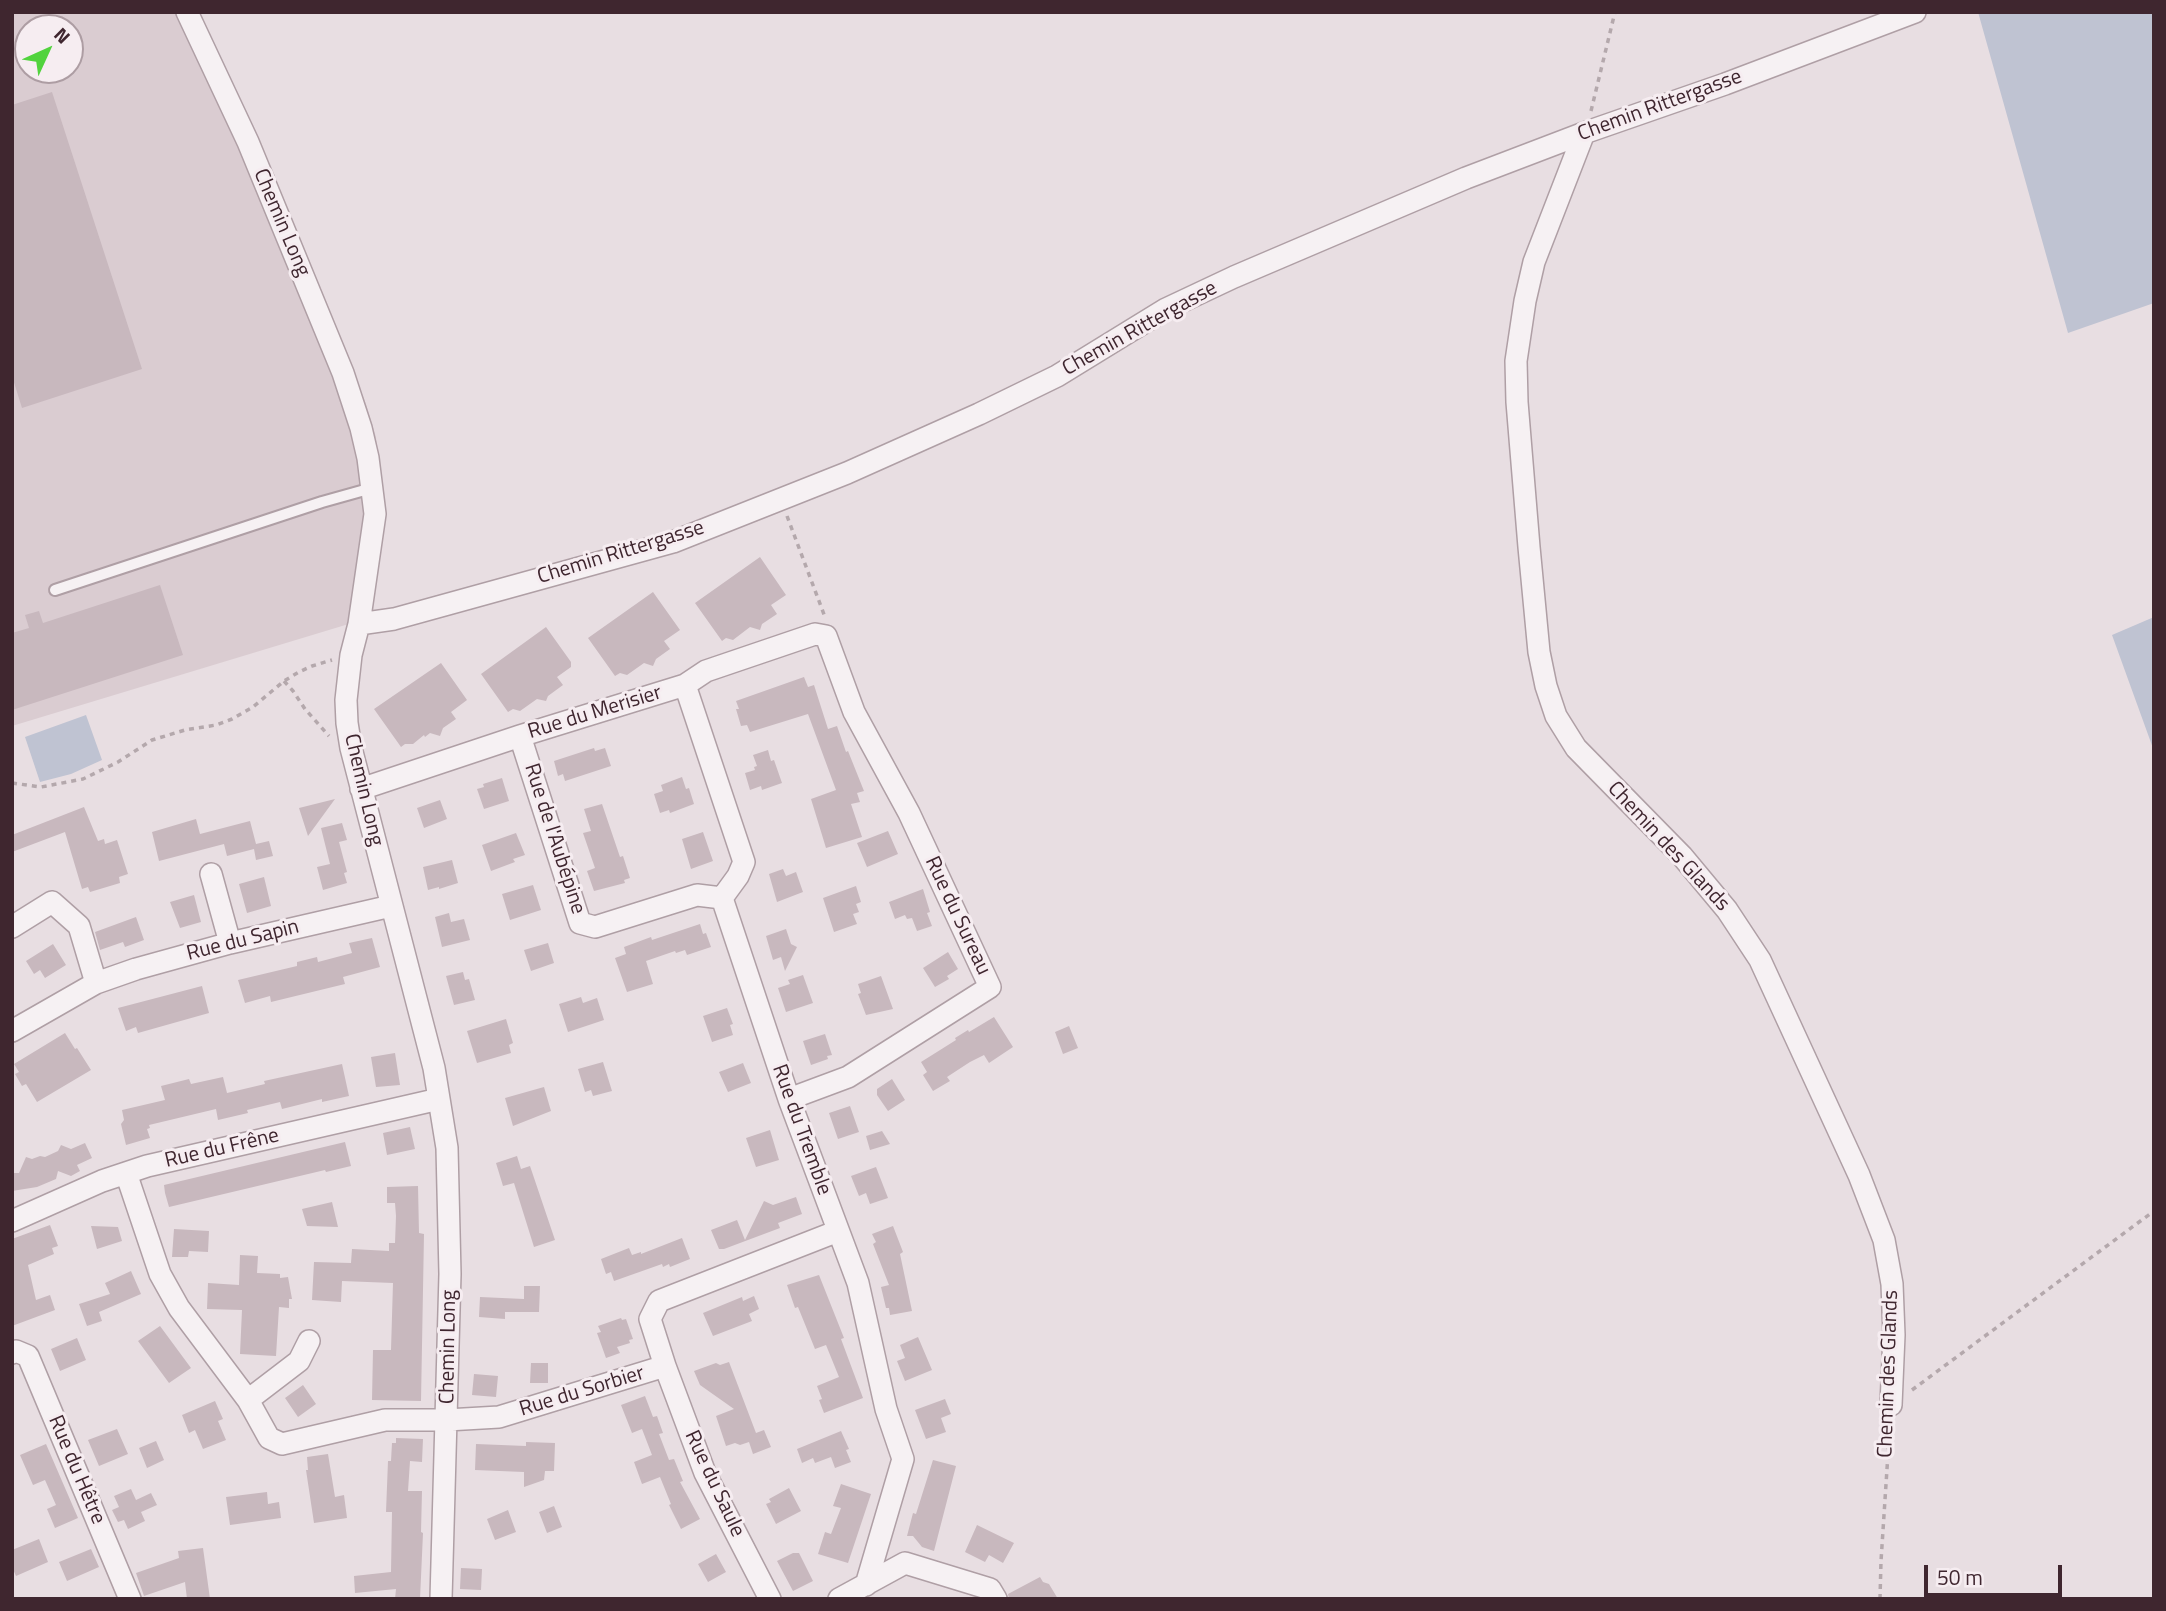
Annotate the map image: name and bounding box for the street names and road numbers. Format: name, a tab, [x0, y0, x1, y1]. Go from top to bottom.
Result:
street label: Chemin Rittergasse	[1574, 65, 1746, 147]
street label: Chemin Long	[247, 165, 315, 281]
street label: Chemin Rittergasse	[1058, 276, 1222, 382]
street label: Chemin Rittergasse	[535, 516, 707, 590]
street label: Rue du Merisier	[525, 681, 665, 745]
street label: Chemin Long	[338, 731, 388, 849]
street label: Rue de l'Aubépine	[518, 761, 590, 917]
street label: Chemin des Glands	[1602, 777, 1734, 917]
street label: Rue du Sureau	[919, 853, 995, 979]
street label: Rue du Sapin	[184, 915, 302, 967]
street label: Rue du Tremble	[766, 1061, 836, 1199]
street label: Rue du Frêne	[163, 1124, 281, 1174]
street label: Chemin Long	[435, 1290, 463, 1404]
street label: Chemin des Glands	[1873, 1290, 1905, 1458]
street label: Rue du Sorbier	[516, 1361, 648, 1423]
street label: Rue du Hêtre	[42, 1412, 110, 1528]
street label: Rue du Saule	[678, 1427, 750, 1541]

